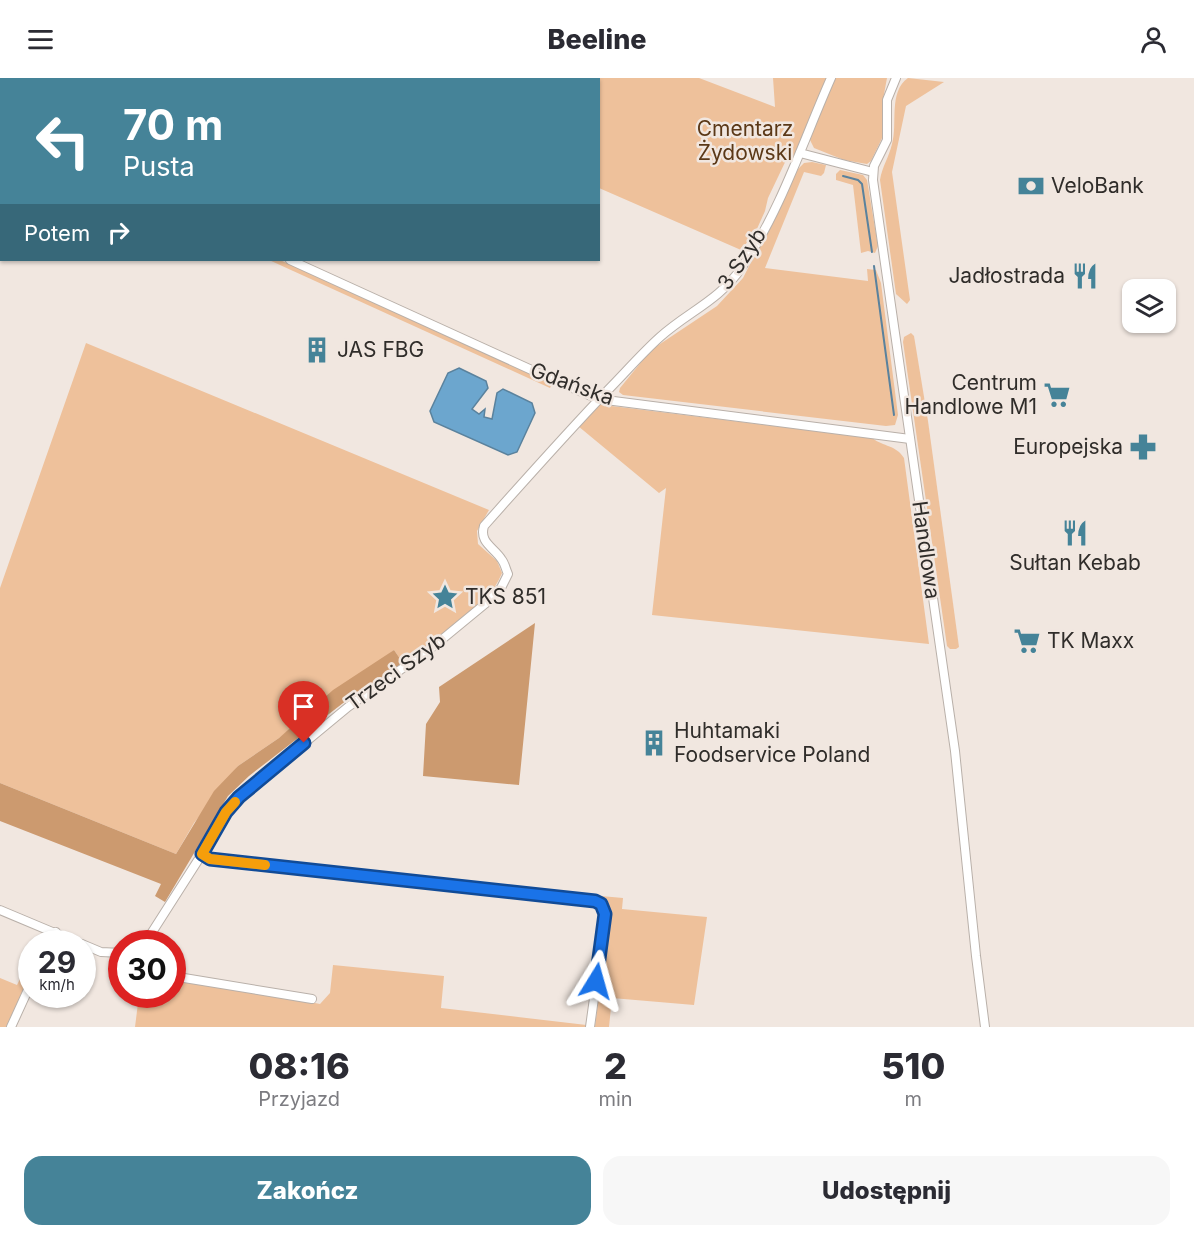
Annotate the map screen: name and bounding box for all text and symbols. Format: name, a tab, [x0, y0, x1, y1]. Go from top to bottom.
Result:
icon: menu	[24, 23, 57, 56]
text: Beeline	[547, 23, 647, 56]
icon: person	[1137, 23, 1170, 56]
text: 70 m	[123, 99, 223, 150]
icon: left	[24, 102, 102, 180]
park label: Cmentarz Żydowski	[697, 116, 793, 165]
text: Pusta	[123, 150, 195, 183]
bank icon: VeloBank	[1016, 171, 1046, 201]
place label: VeloBank	[1051, 173, 1144, 198]
icon: right	[102, 216, 135, 249]
text: Potem	[24, 220, 90, 246]
street label: 3 Szyb	[712, 223, 771, 294]
restaurant icon: Jadłostrada	[1070, 261, 1100, 291]
place label: Jadłostrada	[948, 263, 1065, 288]
map controls	[1122, 279, 1176, 333]
button: layers	[1122, 279, 1176, 333]
building icon: JAS FBG	[302, 335, 332, 365]
place label: JAS FBG	[337, 337, 424, 362]
street label: Gdańska	[527, 357, 617, 410]
place label: Centrum Handlowe M1	[905, 370, 1037, 419]
supermarket icon: Centrum Handlowe M1	[1042, 380, 1072, 410]
pharmacy icon: Europejska	[1128, 432, 1158, 462]
place label: Europejska	[1013, 434, 1123, 459]
street label: Handlowa	[907, 499, 946, 601]
restaurant icon: Sułtan Kebab	[1060, 518, 1090, 548]
place label: Sułtan Kebab	[1009, 550, 1141, 575]
place icon: TKS 851	[430, 582, 460, 612]
place label: TKS 851	[465, 584, 546, 609]
supermarket icon: TK Maxx	[1012, 626, 1042, 656]
street label: Trzeci Szyb	[341, 627, 450, 716]
place label: TK Maxx	[1047, 628, 1134, 653]
pin	[278, 681, 329, 743]
icon: arrive	[287, 690, 320, 723]
place label: Huhtamaki Foodservice Poland	[674, 718, 870, 767]
building icon: Huhtamaki Foodservice Poland	[639, 728, 669, 758]
speed limit sign: 30	[108, 930, 186, 1008]
text: 29	[38, 944, 76, 980]
position arrow	[564, 949, 628, 1013]
text: km/h	[39, 975, 75, 994]
text: 08:16	[249, 1044, 350, 1088]
text: 2	[604, 1044, 627, 1088]
text: 510	[881, 1044, 945, 1088]
text: Przyjazd	[258, 1087, 340, 1111]
text: min	[598, 1087, 633, 1111]
text: m	[905, 1087, 922, 1111]
button: Zakończ	[24, 1156, 591, 1225]
button: Udostępnij	[603, 1156, 1170, 1225]

